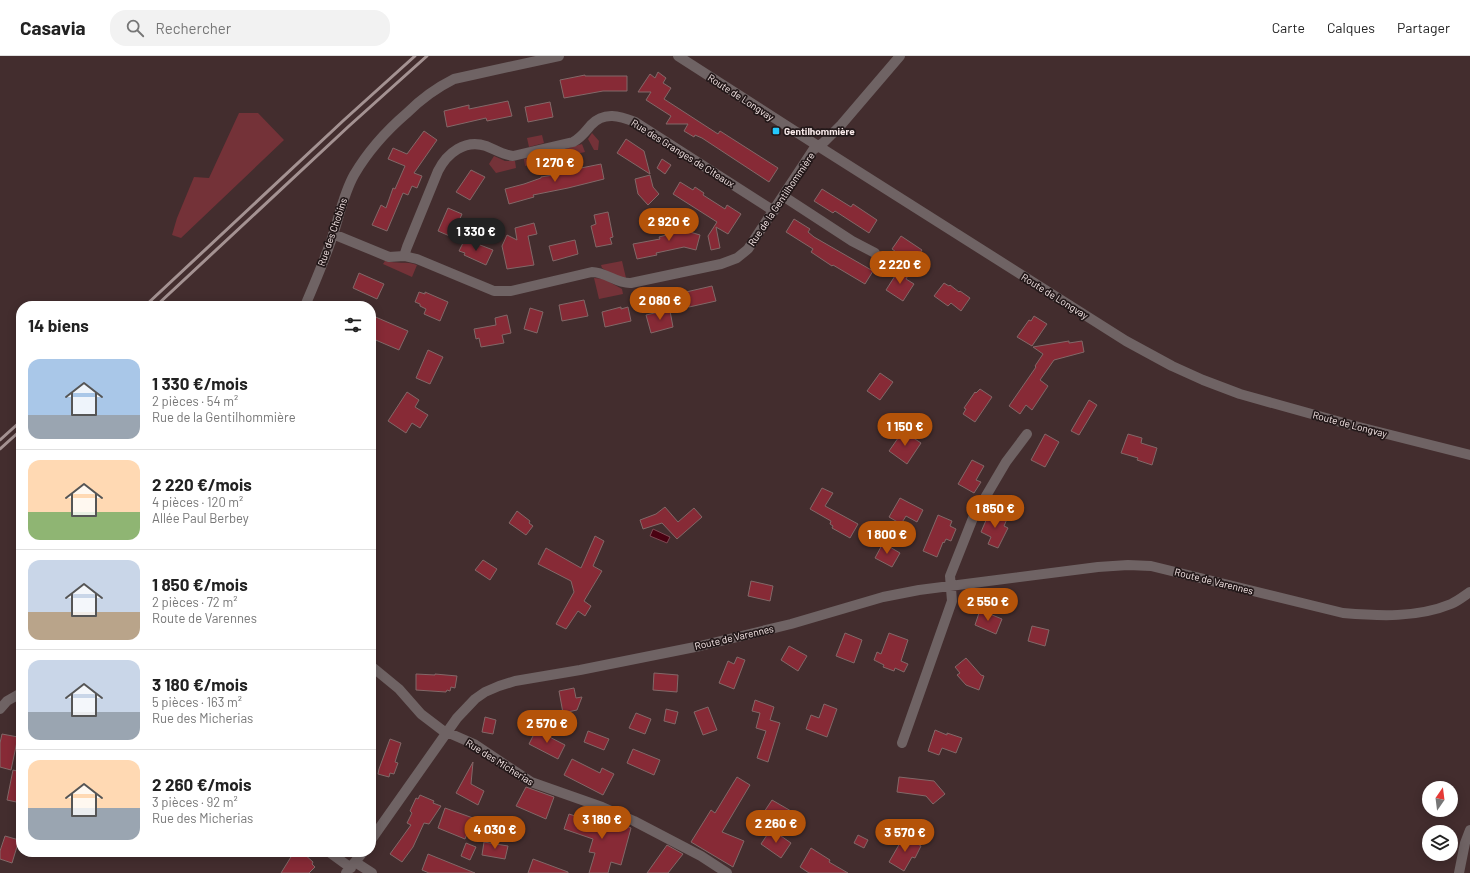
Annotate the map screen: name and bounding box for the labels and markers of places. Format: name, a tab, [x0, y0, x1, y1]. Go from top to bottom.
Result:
place label: Gentilhommière	[784, 125, 855, 137]
marker: Gentilhommière	[771, 126, 781, 136]
pin: 1 270 €	[518, 149, 592, 183]
pin: 2 920 €	[632, 208, 706, 242]
pin: 1 330 €	[439, 218, 513, 252]
pin: 2 220 €	[863, 251, 937, 285]
pin: 2 080 €	[623, 287, 697, 321]
pin: 1 150 €	[868, 413, 942, 447]
pin: 1 850 €	[958, 495, 1032, 529]
pin: 1 800 €	[850, 521, 924, 555]
pin: 2 550 €	[951, 588, 1025, 622]
pin: 2 570 €	[510, 710, 584, 744]
pin: 3 180 €	[565, 806, 639, 840]
pin: 2 260 €	[739, 810, 813, 844]
pin: 4 030 €	[458, 816, 532, 850]
pin: 3 570 €	[868, 819, 942, 853]

